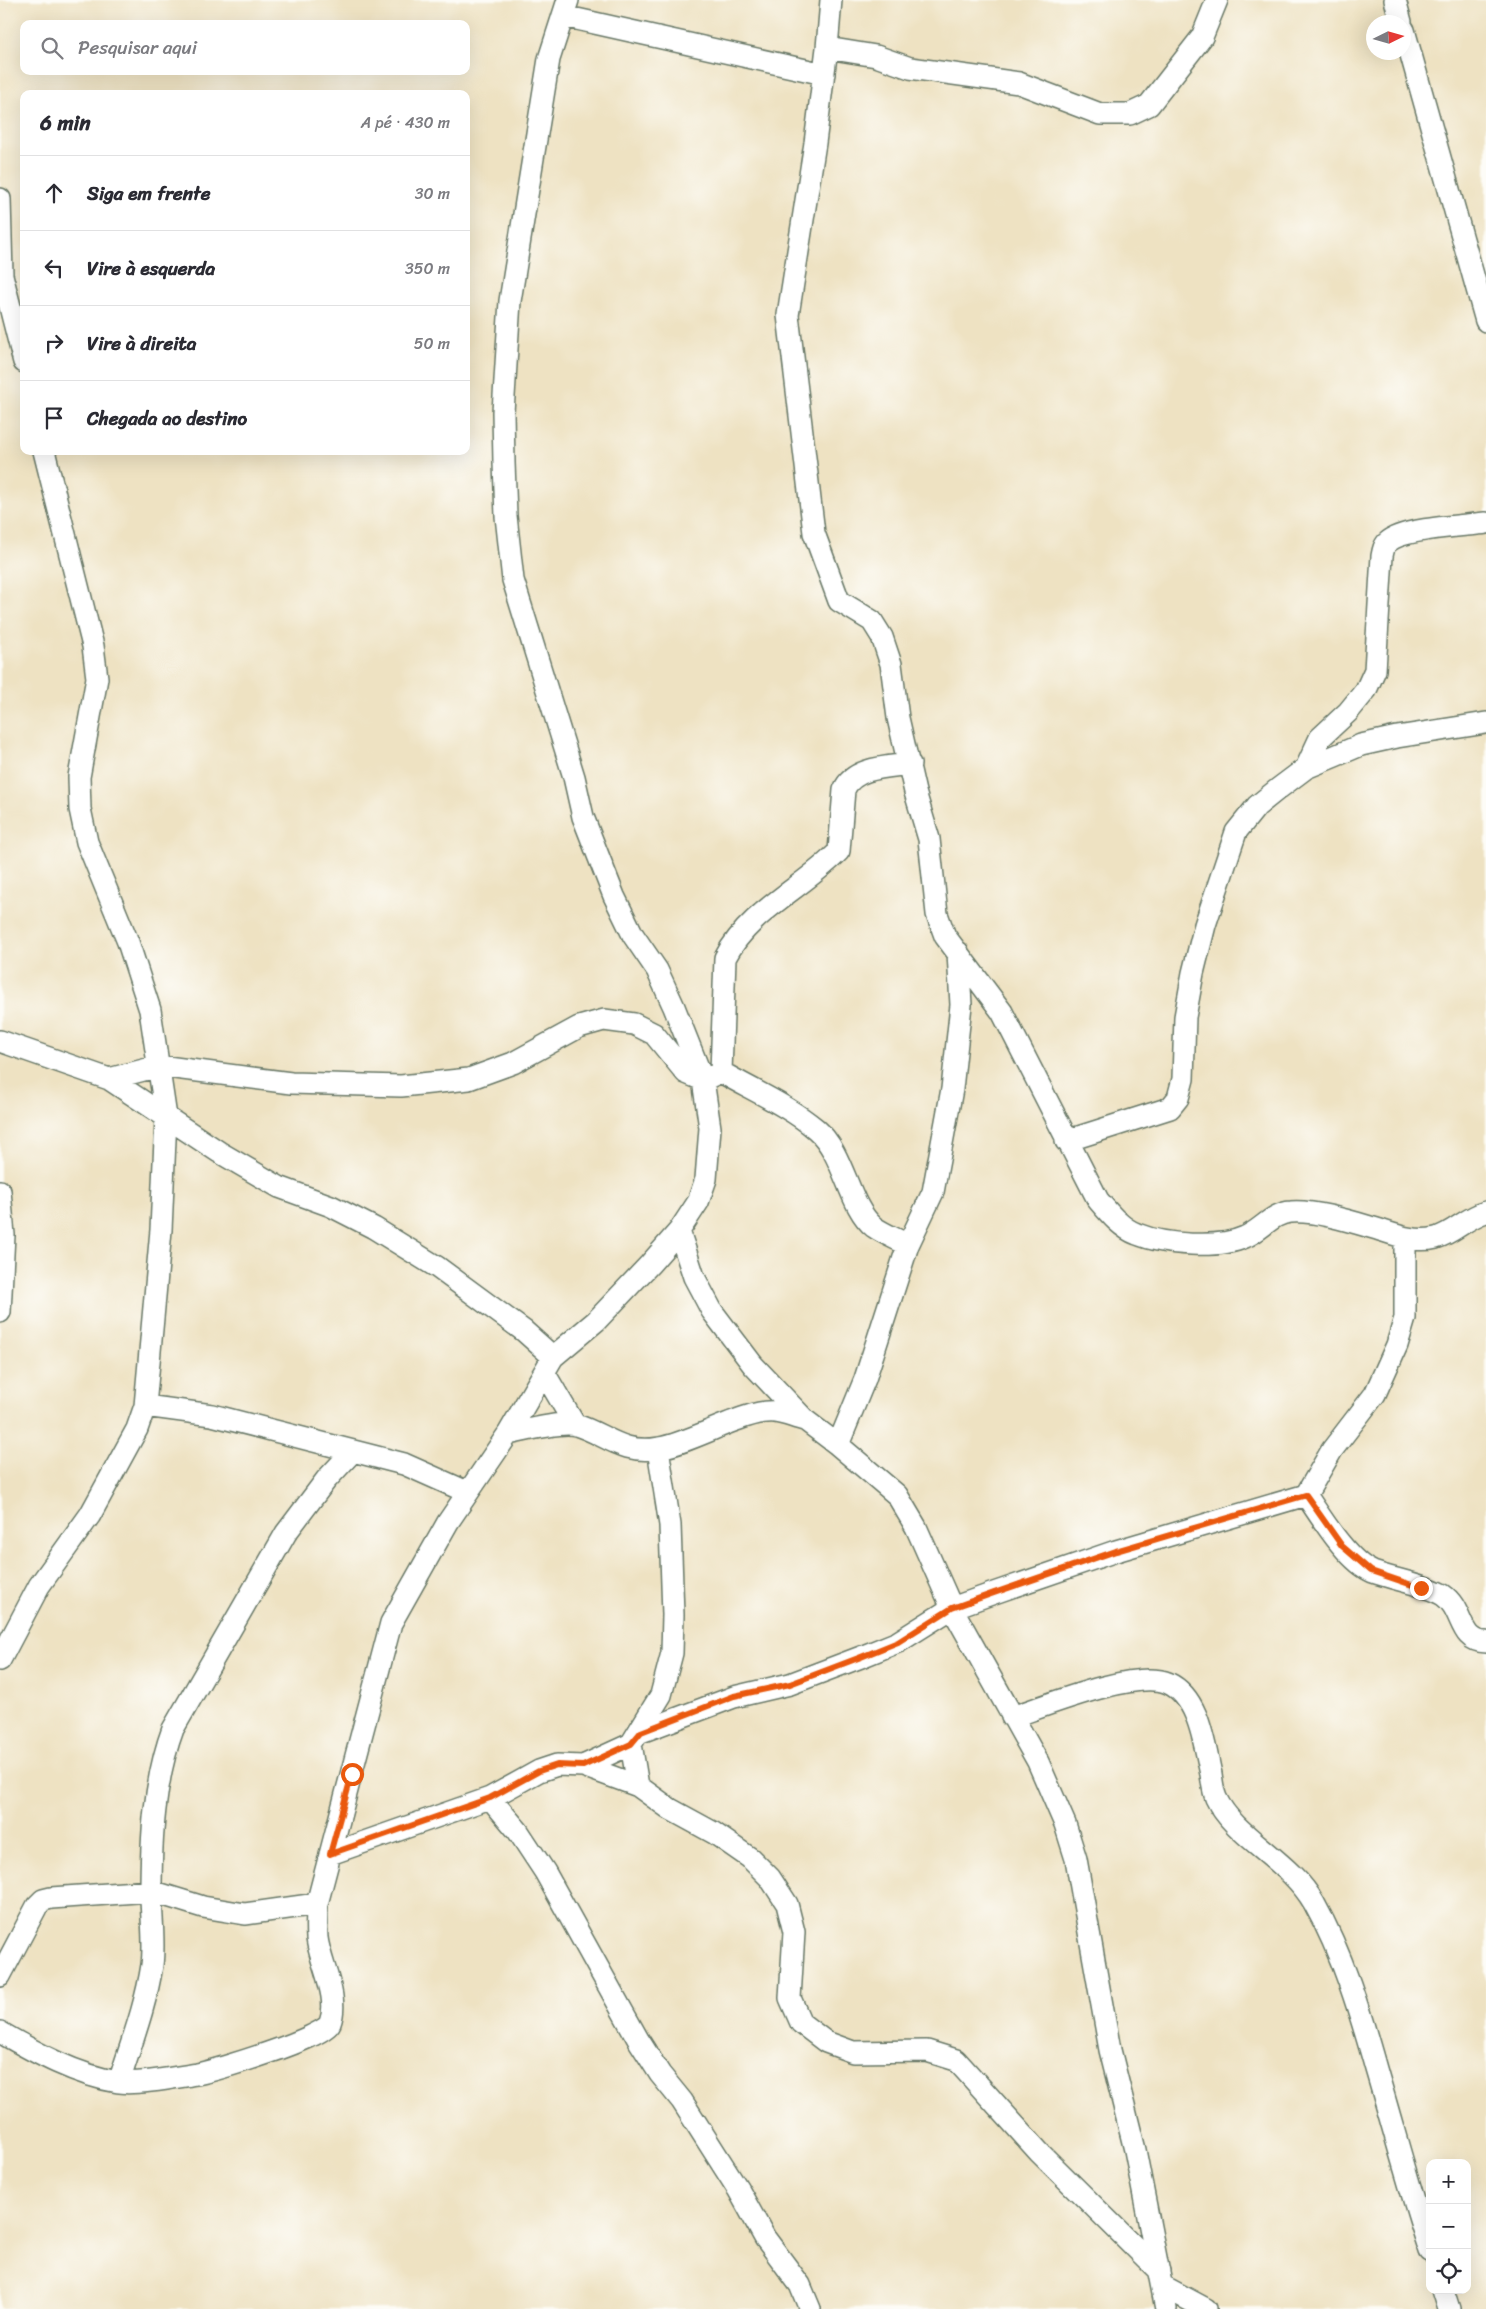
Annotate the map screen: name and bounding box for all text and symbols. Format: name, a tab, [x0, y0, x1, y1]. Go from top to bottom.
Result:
north arrow	[1366, 15, 1411, 60]
search box	[20, 20, 470, 75]
text: Pesquisar aqui	[78, 31, 197, 64]
icon: search	[38, 34, 66, 62]
text: 6 min	[40, 104, 91, 142]
text: A pé · 430 m	[361, 108, 450, 137]
text: Siga em frente	[87, 177, 210, 210]
icon: ahead	[40, 179, 68, 207]
text: 30 m	[415, 179, 450, 208]
text: Vire à esquerda	[87, 252, 215, 285]
icon: left	[40, 254, 68, 282]
text: 350 m	[405, 254, 450, 283]
text: Vire à direita	[87, 327, 196, 360]
icon: right	[40, 329, 68, 357]
text: 50 m	[414, 329, 450, 358]
text: Chegada ao destino	[87, 402, 247, 435]
icon: arrive	[40, 404, 68, 432]
route end	[1410, 1577, 1433, 1600]
route start	[341, 1763, 364, 1786]
map controls	[1426, 2159, 1471, 2294]
button: +	[1426, 2159, 1471, 2204]
button: −	[1426, 2204, 1471, 2249]
button: locate	[1426, 2249, 1471, 2294]

